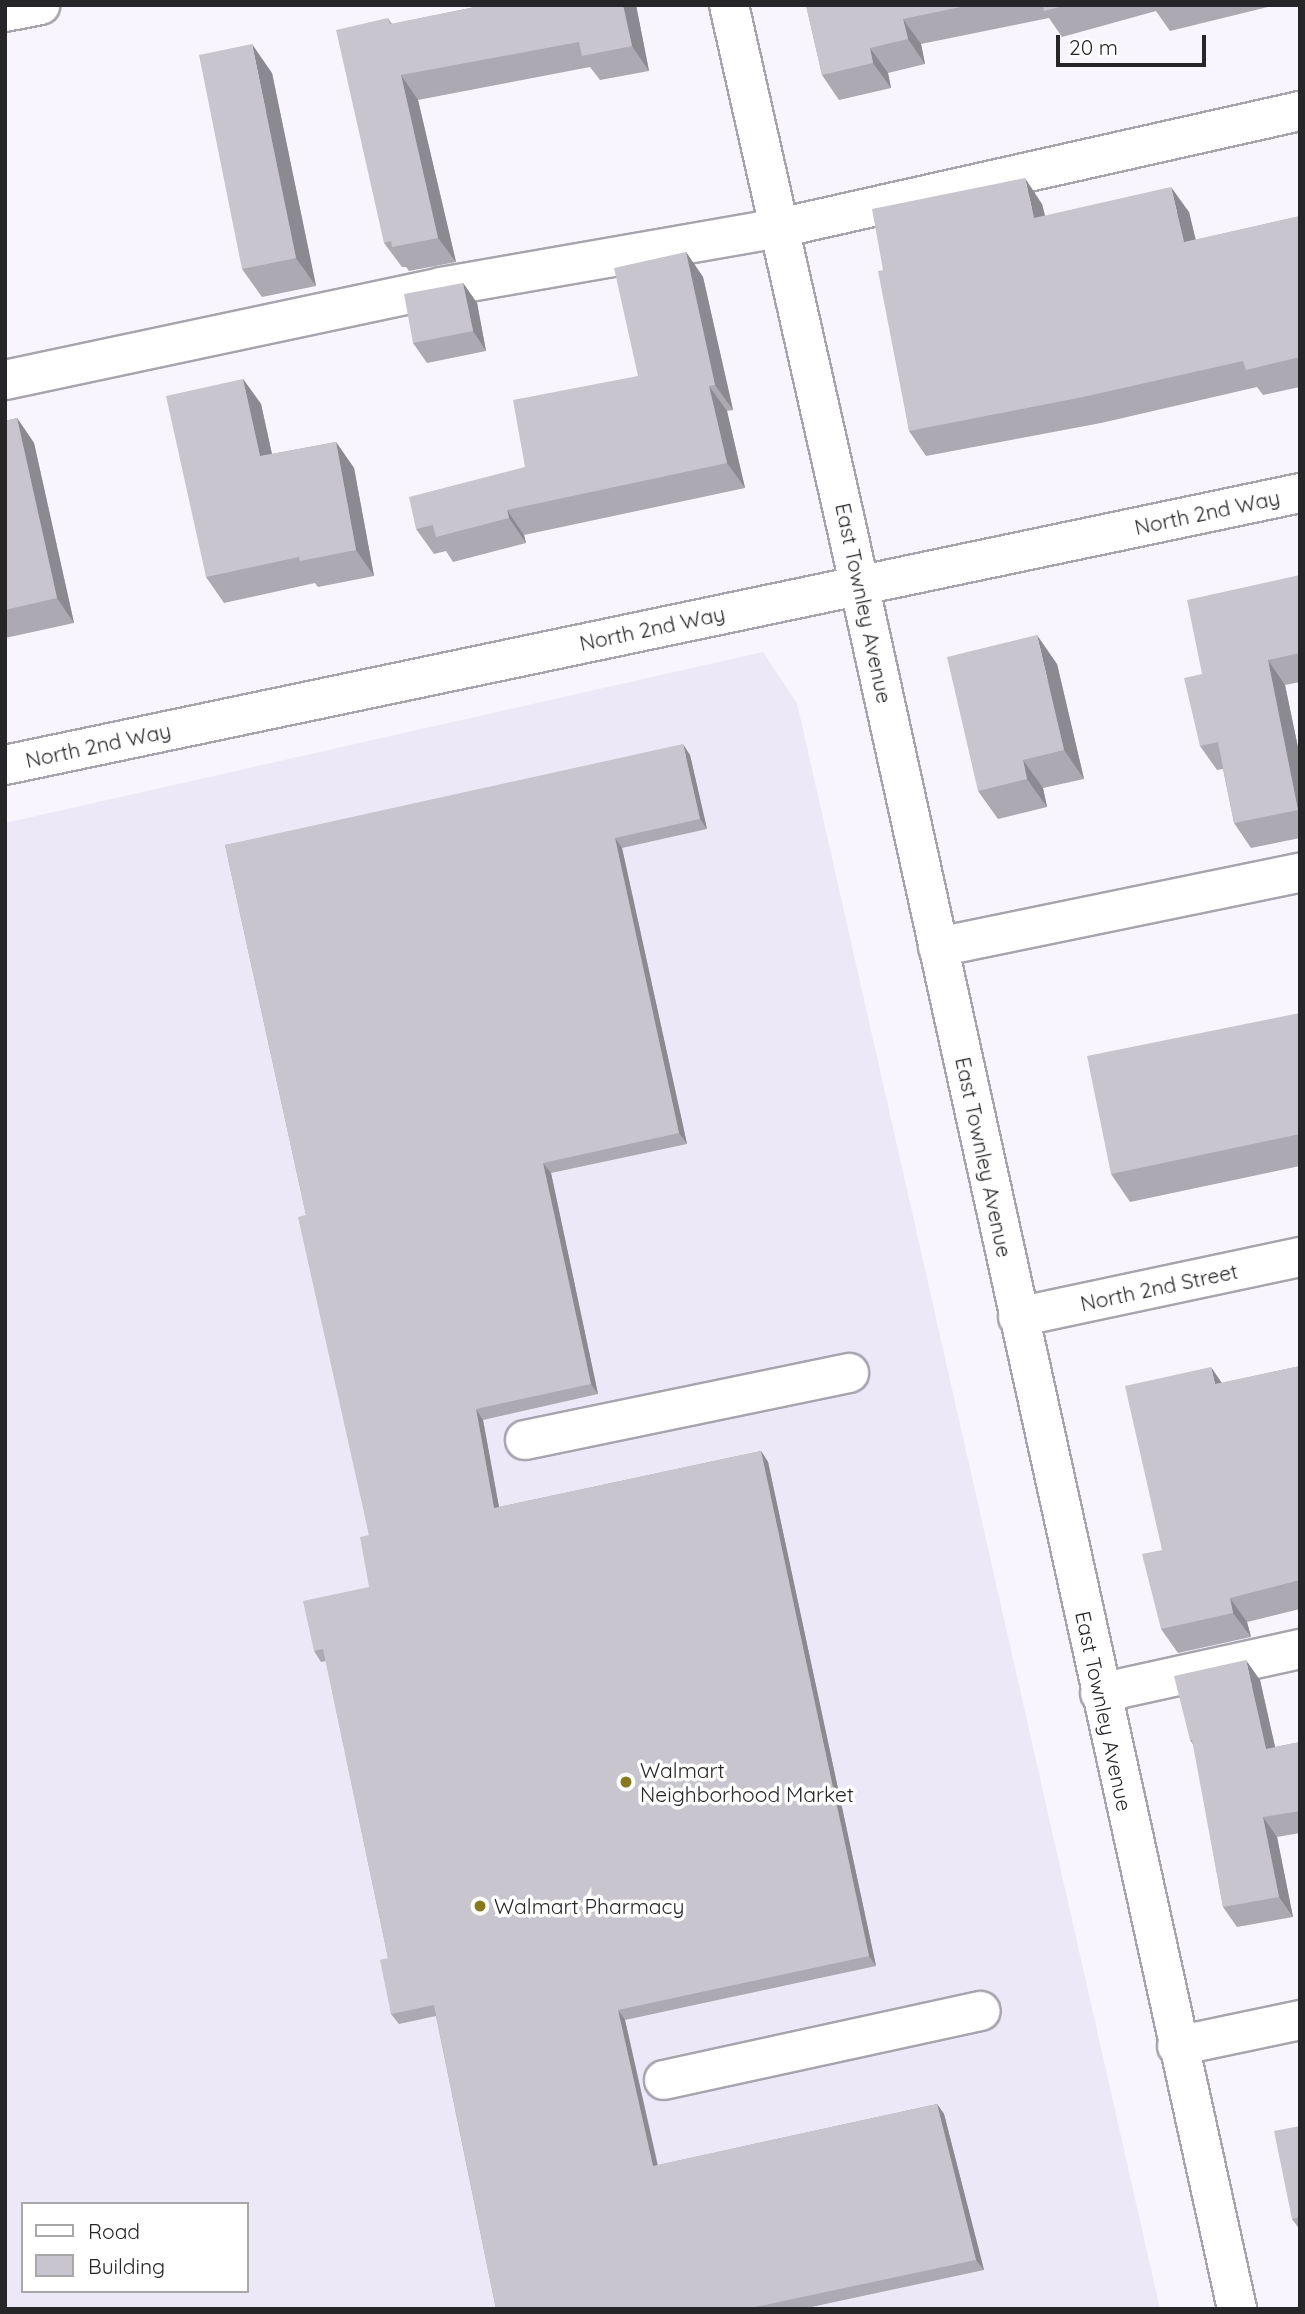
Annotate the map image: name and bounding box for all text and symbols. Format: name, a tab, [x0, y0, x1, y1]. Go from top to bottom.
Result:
scale bar	[1060, 21, 1210, 65]
text: 20 m	[1069, 34, 1118, 60]
street label: North 2nd Way	[1132, 484, 1282, 540]
street label: East Townley Avenue	[830, 501, 898, 705]
street label: North 2nd Way	[577, 600, 727, 656]
street label: North 2nd Way	[23, 717, 173, 773]
street label: East Townley Avenue	[950, 1055, 1018, 1259]
street label: North 2nd Street	[1078, 1258, 1240, 1316]
street label: East Townley Avenue	[1070, 1609, 1138, 1813]
place label: Walmart Neighborhood Market	[640, 1757, 854, 1807]
marker: Walmart Neighborhood Market	[618, 1774, 634, 1790]
place label: Walmart Pharmacy	[494, 1893, 684, 1919]
marker: Walmart Pharmacy	[472, 1898, 488, 1914]
legend	[21, 2202, 248, 2293]
text: Road	[88, 2218, 140, 2244]
text: Building	[88, 2253, 165, 2279]

